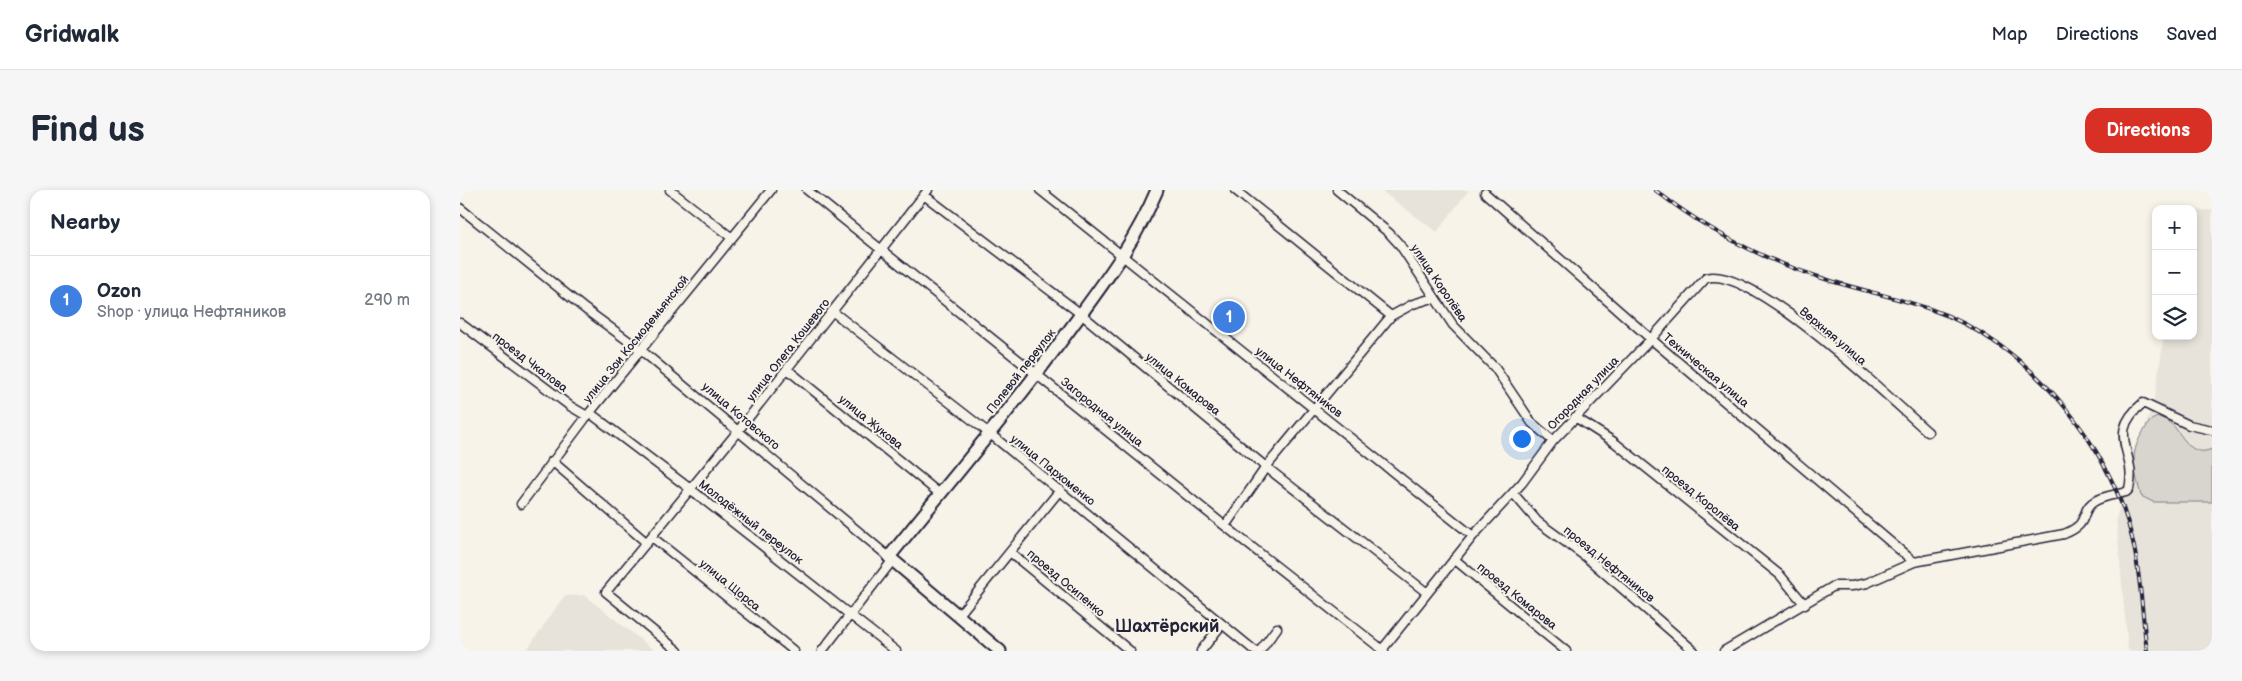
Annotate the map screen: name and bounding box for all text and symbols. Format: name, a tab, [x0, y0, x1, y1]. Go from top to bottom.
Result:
text: Gridwalk	[25, 20, 119, 49]
text: Map	[1992, 24, 2028, 45]
text: Directions	[2056, 24, 2138, 45]
text: Saved	[2166, 24, 2217, 45]
button: Directions	[2085, 108, 2212, 153]
text: Find us	[30, 109, 145, 152]
map controls	[2152, 205, 2197, 340]
button: +	[2152, 205, 2197, 250]
text: Nearby	[50, 210, 120, 235]
street label: улица Королёва	[1407, 242, 1470, 325]
button: −	[2152, 250, 2197, 295]
street label: улица Зои Космодемьянской	[580, 272, 693, 406]
text: Ozon	[97, 280, 141, 303]
text: 1	[63, 291, 69, 310]
text: 290 m	[364, 291, 410, 310]
button: layers	[2152, 295, 2197, 340]
street label: улица Олега Кошевого	[744, 296, 833, 405]
pin: 1	[1213, 298, 1245, 336]
text: Shop · улица Нефтяников	[97, 303, 286, 322]
street label: Верхняя улица	[1796, 304, 1869, 369]
street label: Полевой переулок	[984, 325, 1059, 417]
street label: проезд Чкалова	[489, 329, 570, 396]
street label: Техническая улица	[1660, 330, 1752, 411]
street label: улица Нефтяников	[1252, 344, 1346, 421]
street label: улица Комарова	[1142, 350, 1223, 419]
street label: Огородная улица	[1545, 354, 1622, 433]
street label: Загородная улица	[1057, 375, 1146, 450]
street label: улица Котовского	[699, 379, 783, 453]
street label: улица Жукова	[836, 392, 906, 453]
your location	[1509, 426, 1535, 452]
street label: улица Пархоменко	[1007, 432, 1098, 509]
street label: проезд Королёва	[1658, 462, 1743, 535]
street label: Молодёжный переулок	[695, 477, 807, 568]
street label: проезд Нефтяников	[1560, 523, 1658, 606]
street label: проезд Осипенко	[1024, 546, 1108, 620]
street label: улица Щорса	[696, 556, 763, 615]
street label: проезд Комарова	[1474, 560, 1560, 633]
district label: Шахтёрский	[1115, 616, 1219, 637]

